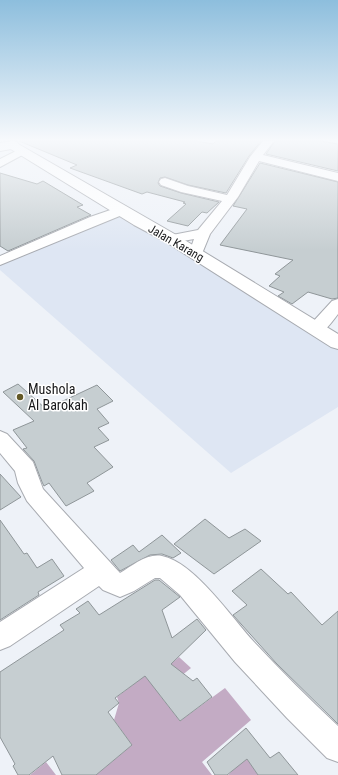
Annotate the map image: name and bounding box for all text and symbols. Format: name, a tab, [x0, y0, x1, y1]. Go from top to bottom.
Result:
street label: Jalan Karang	[146, 221, 206, 265]
place label: Mushola Al Barokah	[28, 381, 88, 413]
marker: Mushola Al Barokah	[15, 392, 25, 402]

